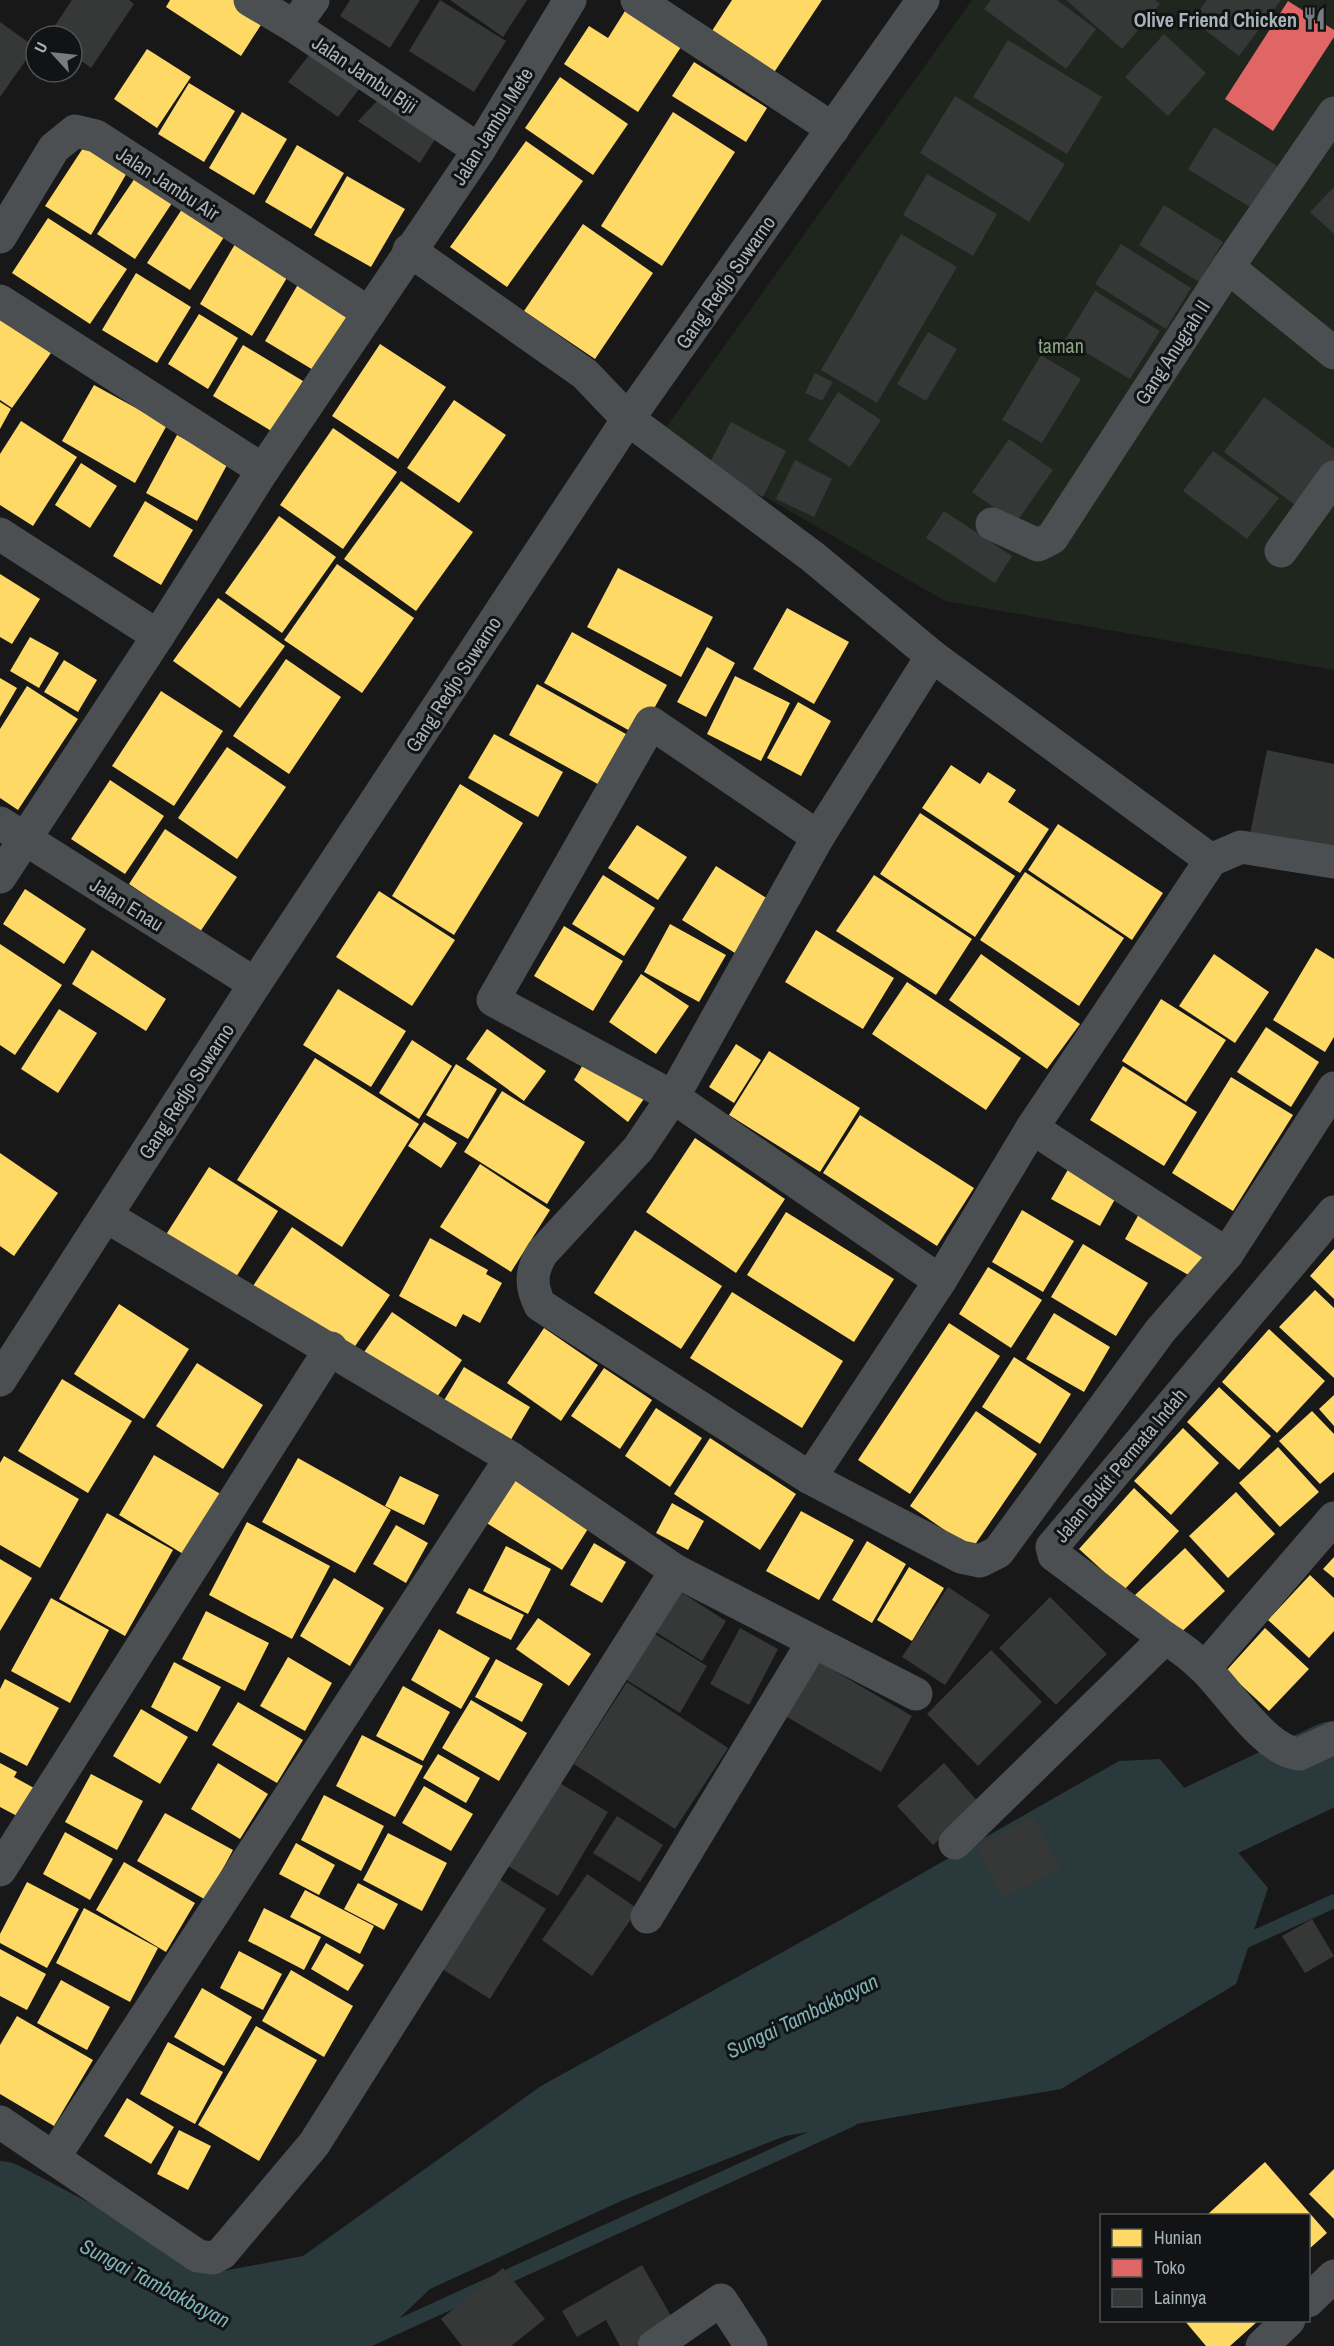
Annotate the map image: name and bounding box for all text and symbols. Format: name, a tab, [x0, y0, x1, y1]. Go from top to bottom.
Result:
place label: Olive Friend Chicken	[1134, 6, 1297, 33]
restaurant icon: Olive Friend Chicken	[1302, 6, 1328, 32]
north arrow	[24, 24, 84, 84]
street label: Jalan Jambu Biji	[307, 29, 423, 119]
text: U	[29, 38, 53, 56]
street label: Jalan Jambu Mete	[445, 62, 539, 190]
street label: Jalan Jambu Air	[111, 140, 225, 227]
street label: Gang Redjo Suwarno	[669, 210, 781, 354]
street label: Gang Anugrah II	[1128, 295, 1216, 409]
park label: taman	[1038, 332, 1084, 359]
street label: Gang Redjo Suwarno	[399, 611, 507, 757]
street label: Jalan Enau	[85, 871, 169, 937]
street label: Gang Redjo Suwarno	[132, 1018, 240, 1164]
street label: Jalan Bukit Permata Indah	[1048, 1382, 1192, 1548]
water label: Sungai Tambakbayan	[721, 1967, 883, 2065]
legend	[1100, 2214, 1310, 2322]
text: Hunian	[1154, 2225, 1202, 2250]
water label: Sungai Tambakbayan	[75, 2231, 235, 2335]
text: Toko	[1154, 2255, 1185, 2280]
text: Lainnya	[1154, 2285, 1207, 2310]

